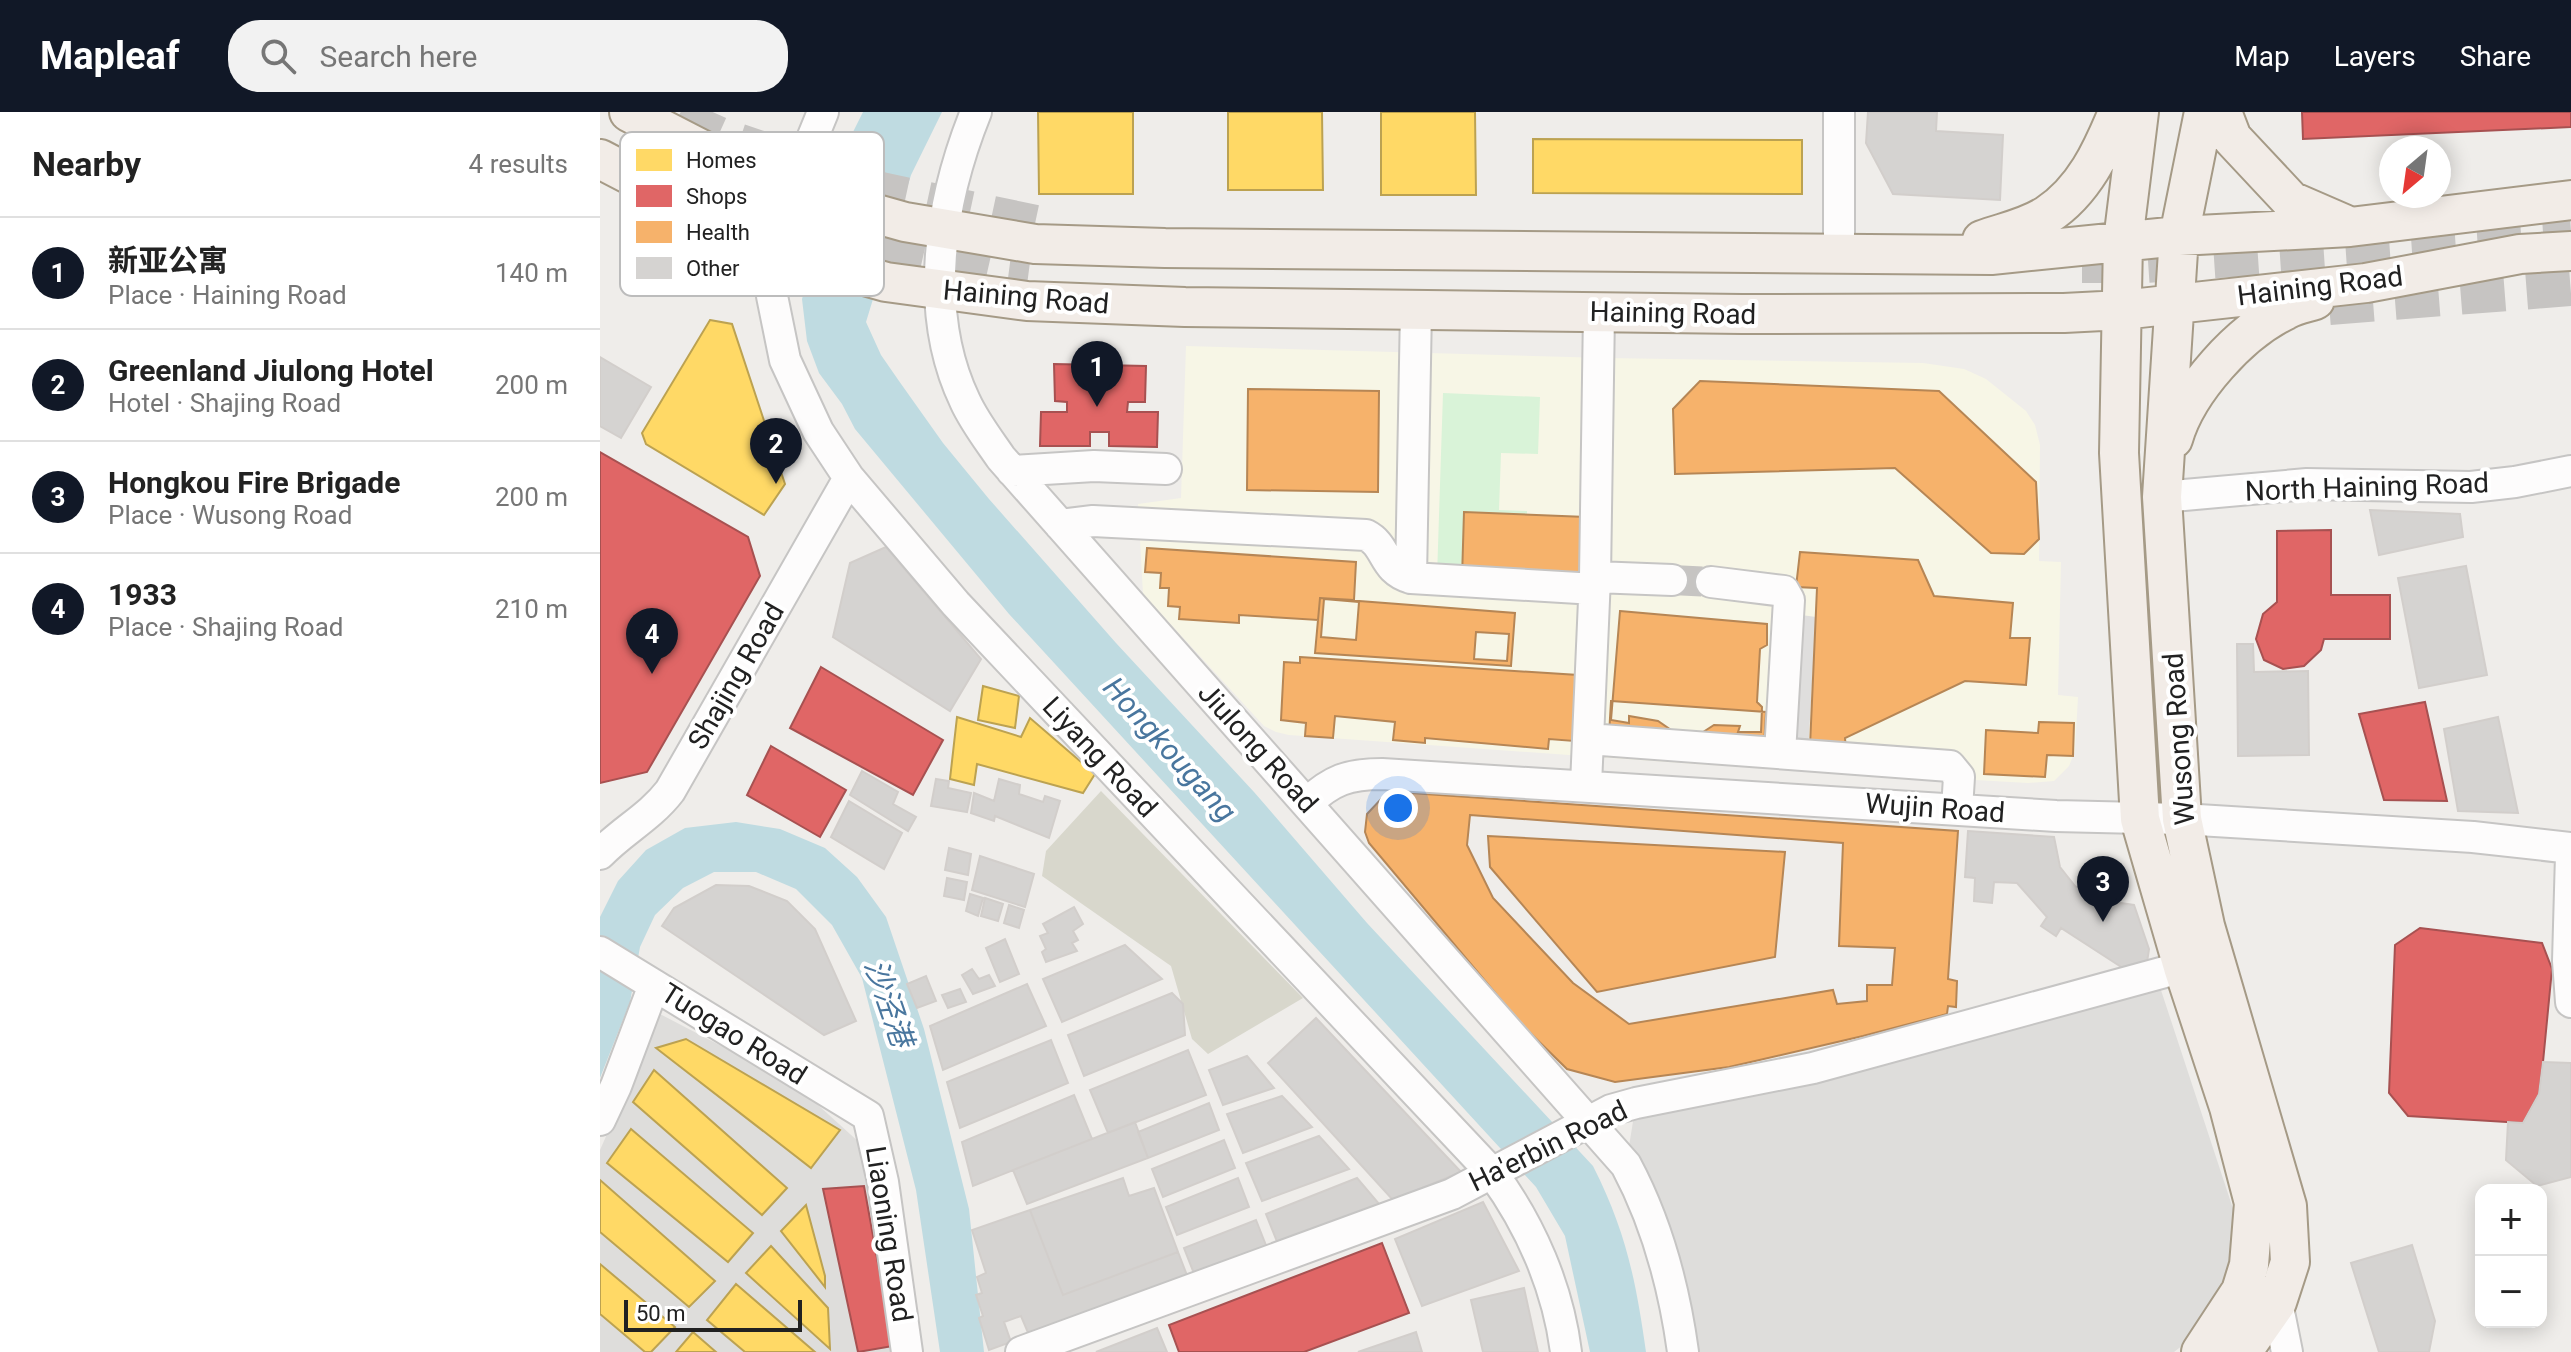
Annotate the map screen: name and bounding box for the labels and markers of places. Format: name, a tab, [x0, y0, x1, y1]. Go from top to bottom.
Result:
pin: 1	[1071, 341, 1123, 407]
pin: 2	[750, 418, 802, 484]
pin: 4	[626, 608, 678, 674]
pin: 3	[2077, 856, 2129, 922]

